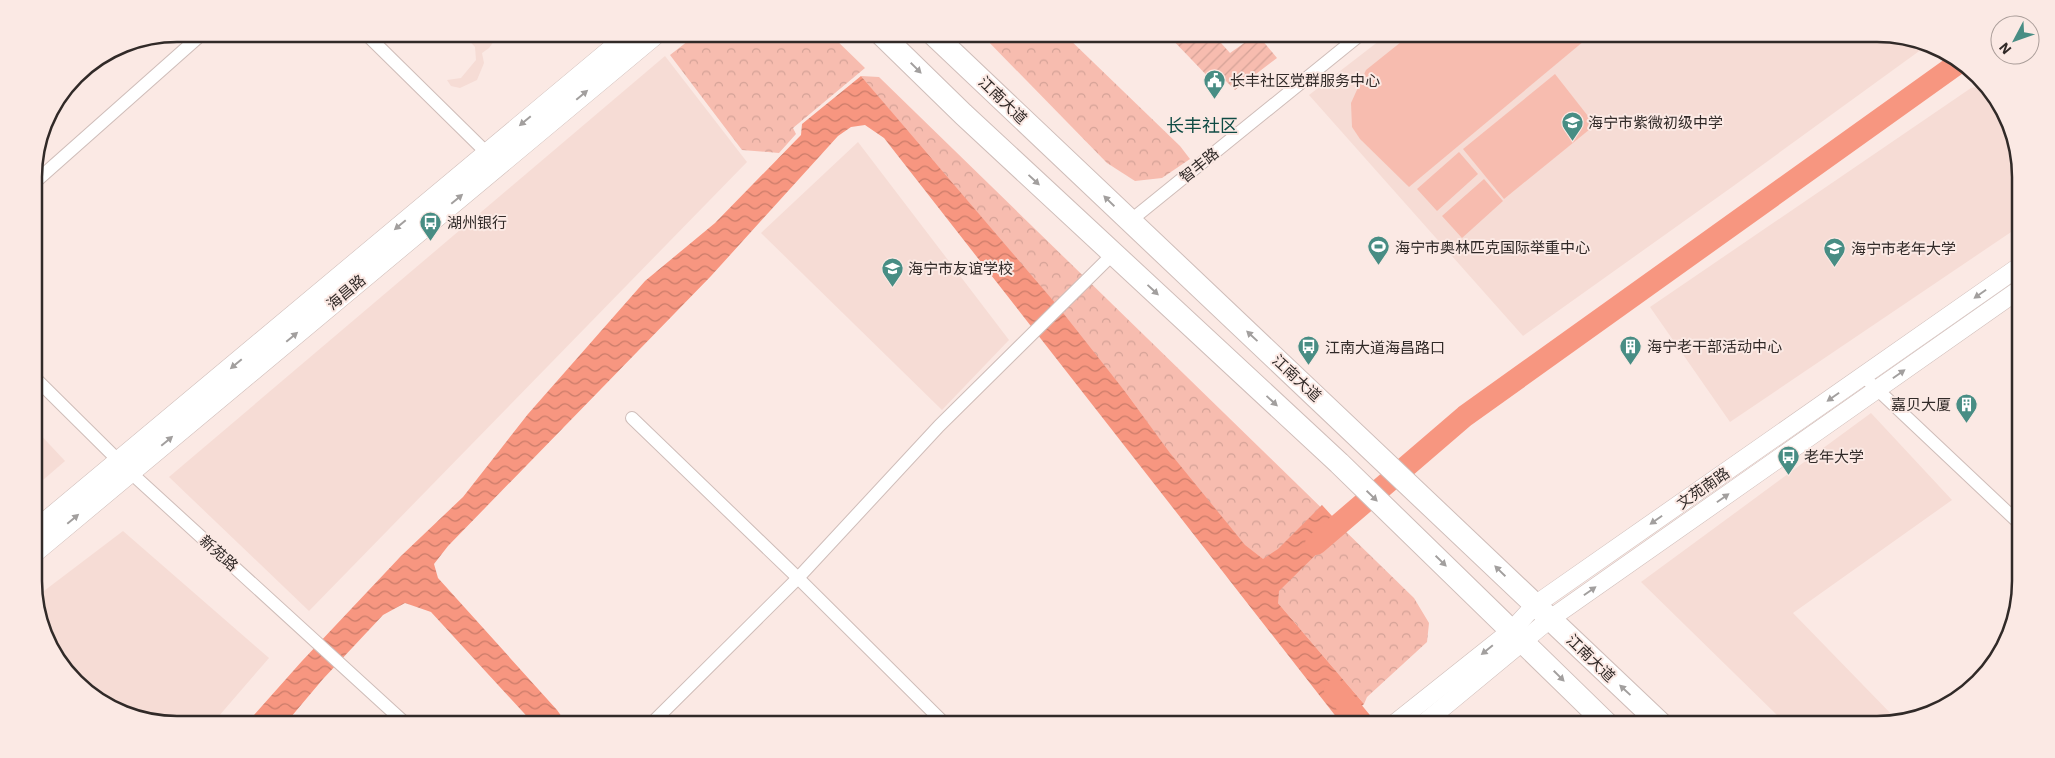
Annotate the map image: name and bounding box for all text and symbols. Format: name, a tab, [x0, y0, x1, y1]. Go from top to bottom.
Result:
north arrow	[1990, 15, 2040, 65]
text: N	[1995, 39, 2015, 58]
one-way arrow	[910, 62, 922, 74]
public building icon: 长丰社区党群服务中心	[1202, 68, 1226, 99]
place label: 长丰社区党群服务中心	[1230, 71, 1380, 90]
street label: 江南大道	[975, 72, 1031, 128]
one-way arrow	[576, 90, 589, 101]
school or university icon: 海宁市紫微初级中学	[1560, 110, 1584, 141]
place label: 海宁市紫微初级中学	[1588, 113, 1723, 132]
district label: 长丰社区	[1166, 114, 1238, 137]
one-way arrow	[519, 115, 532, 126]
street label: 智丰路	[1176, 143, 1222, 187]
one-way arrow	[1027, 174, 1040, 185]
one-way arrow	[451, 194, 464, 205]
one-way arrow	[1103, 195, 1115, 207]
bus stop icon: 湖州银行	[419, 210, 443, 241]
place label: 湖州银行	[447, 213, 507, 232]
one-way arrow	[394, 220, 407, 231]
sports icon: 海宁市奥林匹克国际举重中心	[1367, 235, 1391, 266]
school or university icon: 海宁市老年大学	[1823, 236, 1847, 267]
place label: 海宁市奥林匹克国际举重中心	[1395, 238, 1590, 257]
place label: 海宁市老年大学	[1851, 239, 1956, 258]
school or university icon: 海宁市友谊学校	[880, 256, 904, 287]
place label: 海宁市友谊学校	[908, 259, 1013, 278]
street label: 海昌路	[323, 270, 369, 314]
one-way arrow	[1147, 284, 1159, 296]
one-way arrow	[1973, 289, 1987, 299]
one-way arrow	[1247, 330, 1259, 342]
one-way arrow	[286, 331, 299, 342]
building icon: 海宁老干部活动中心	[1619, 334, 1643, 365]
bus stop icon: 江南大道海昌路口	[1297, 335, 1321, 366]
place label: 海宁老干部活动中心	[1647, 337, 1782, 356]
place label: 江南大道海昌路口	[1325, 338, 1445, 357]
street label: 江南大道	[1269, 351, 1325, 405]
one-way arrow	[230, 358, 243, 369]
one-way arrow	[1892, 369, 1906, 379]
one-way arrow	[1826, 392, 1839, 402]
building icon: 嘉贝大厦	[1955, 392, 1979, 423]
one-way arrow	[1265, 395, 1277, 407]
place label: 嘉贝大厦	[1891, 395, 1951, 414]
one-way arrow	[161, 435, 174, 446]
bus stop icon: 老年大学	[1776, 444, 1800, 475]
place label: 老年大学	[1804, 447, 1864, 466]
street label: 文苑南路	[1673, 463, 1733, 513]
one-way arrow	[1366, 489, 1378, 501]
one-way arrow	[1716, 493, 1730, 503]
one-way arrow	[67, 514, 80, 525]
one-way arrow	[1650, 515, 1663, 525]
street label: 新苑路	[196, 531, 242, 575]
one-way arrow	[1434, 555, 1446, 567]
one-way arrow	[1494, 565, 1506, 577]
one-way arrow	[1583, 586, 1597, 596]
street label: 江南大道	[1563, 630, 1619, 686]
one-way arrow	[1480, 644, 1493, 655]
one-way arrow	[1552, 670, 1564, 682]
one-way arrow	[1620, 684, 1632, 696]

